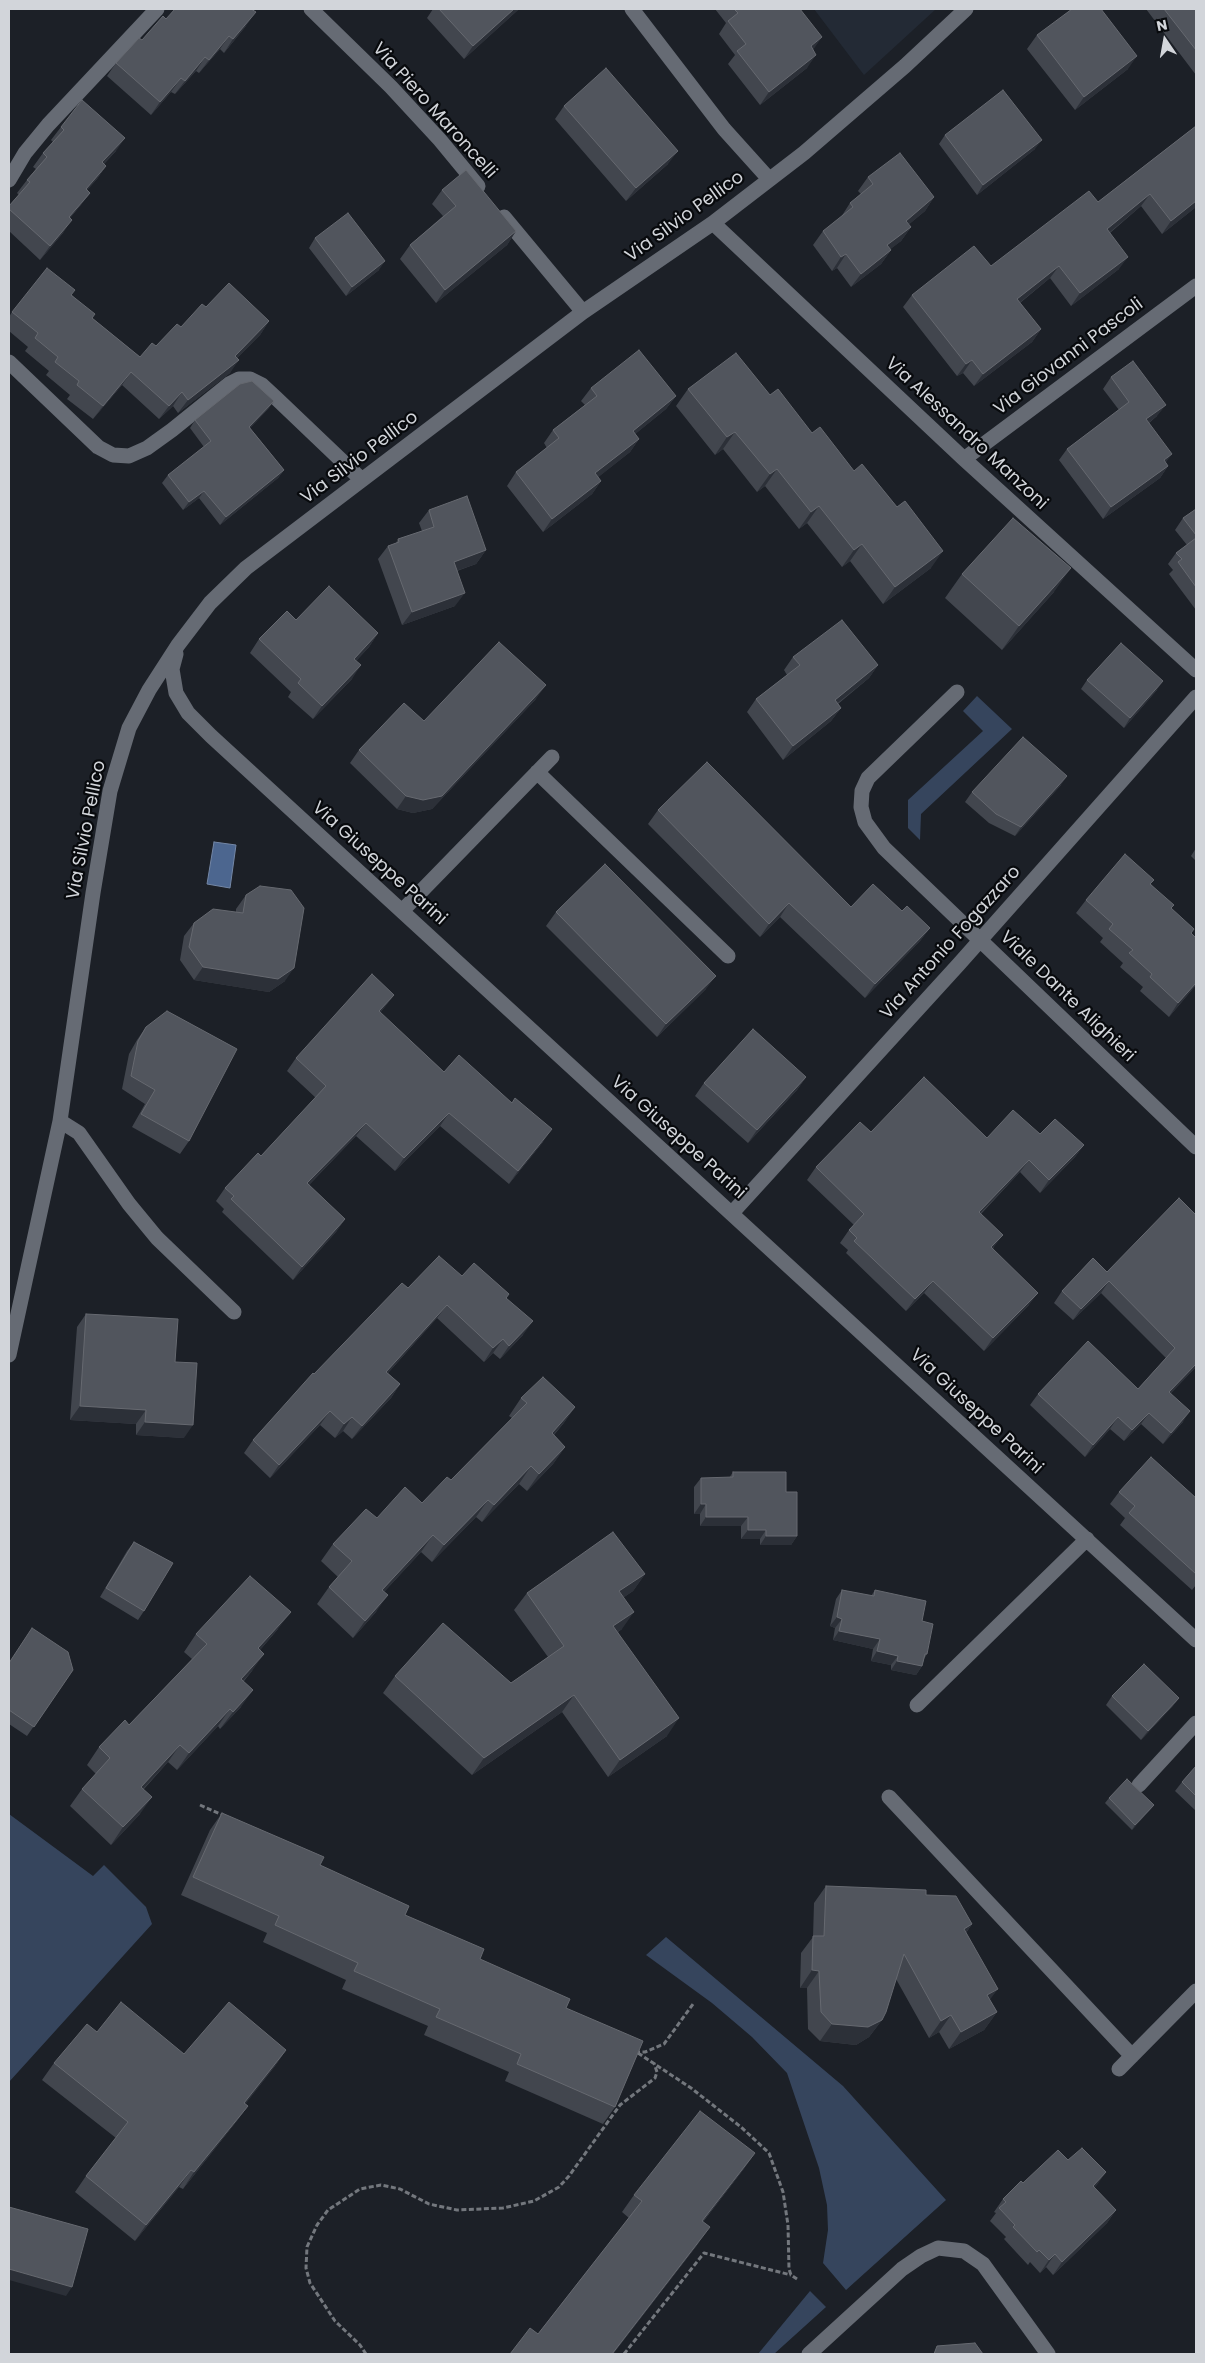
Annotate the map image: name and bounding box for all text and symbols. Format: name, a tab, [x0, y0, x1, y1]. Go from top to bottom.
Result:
text: N	[1155, 14, 1169, 36]
north arrow	[1140, 15, 1190, 65]
street label: Via Piero Maroncelli	[367, 39, 501, 183]
street label: Via Silvio Pellico	[622, 167, 748, 267]
street label: Via Giovanni Pascoli	[990, 294, 1148, 420]
street label: Via Alessandro Manzoni	[880, 353, 1052, 515]
street label: Via Silvio Pellico	[297, 407, 423, 509]
street label: Via Silvio Pellico	[63, 759, 111, 901]
street label: Via Giuseppe Parini	[307, 798, 451, 930]
street label: Via Antonio Fogazzaro	[876, 862, 1026, 1024]
street label: Viale Dante Alighieri	[995, 927, 1139, 1067]
street label: Via Giuseppe Parini	[606, 1072, 750, 1204]
street label: Via Giuseppe Parini	[905, 1345, 1047, 1479]

